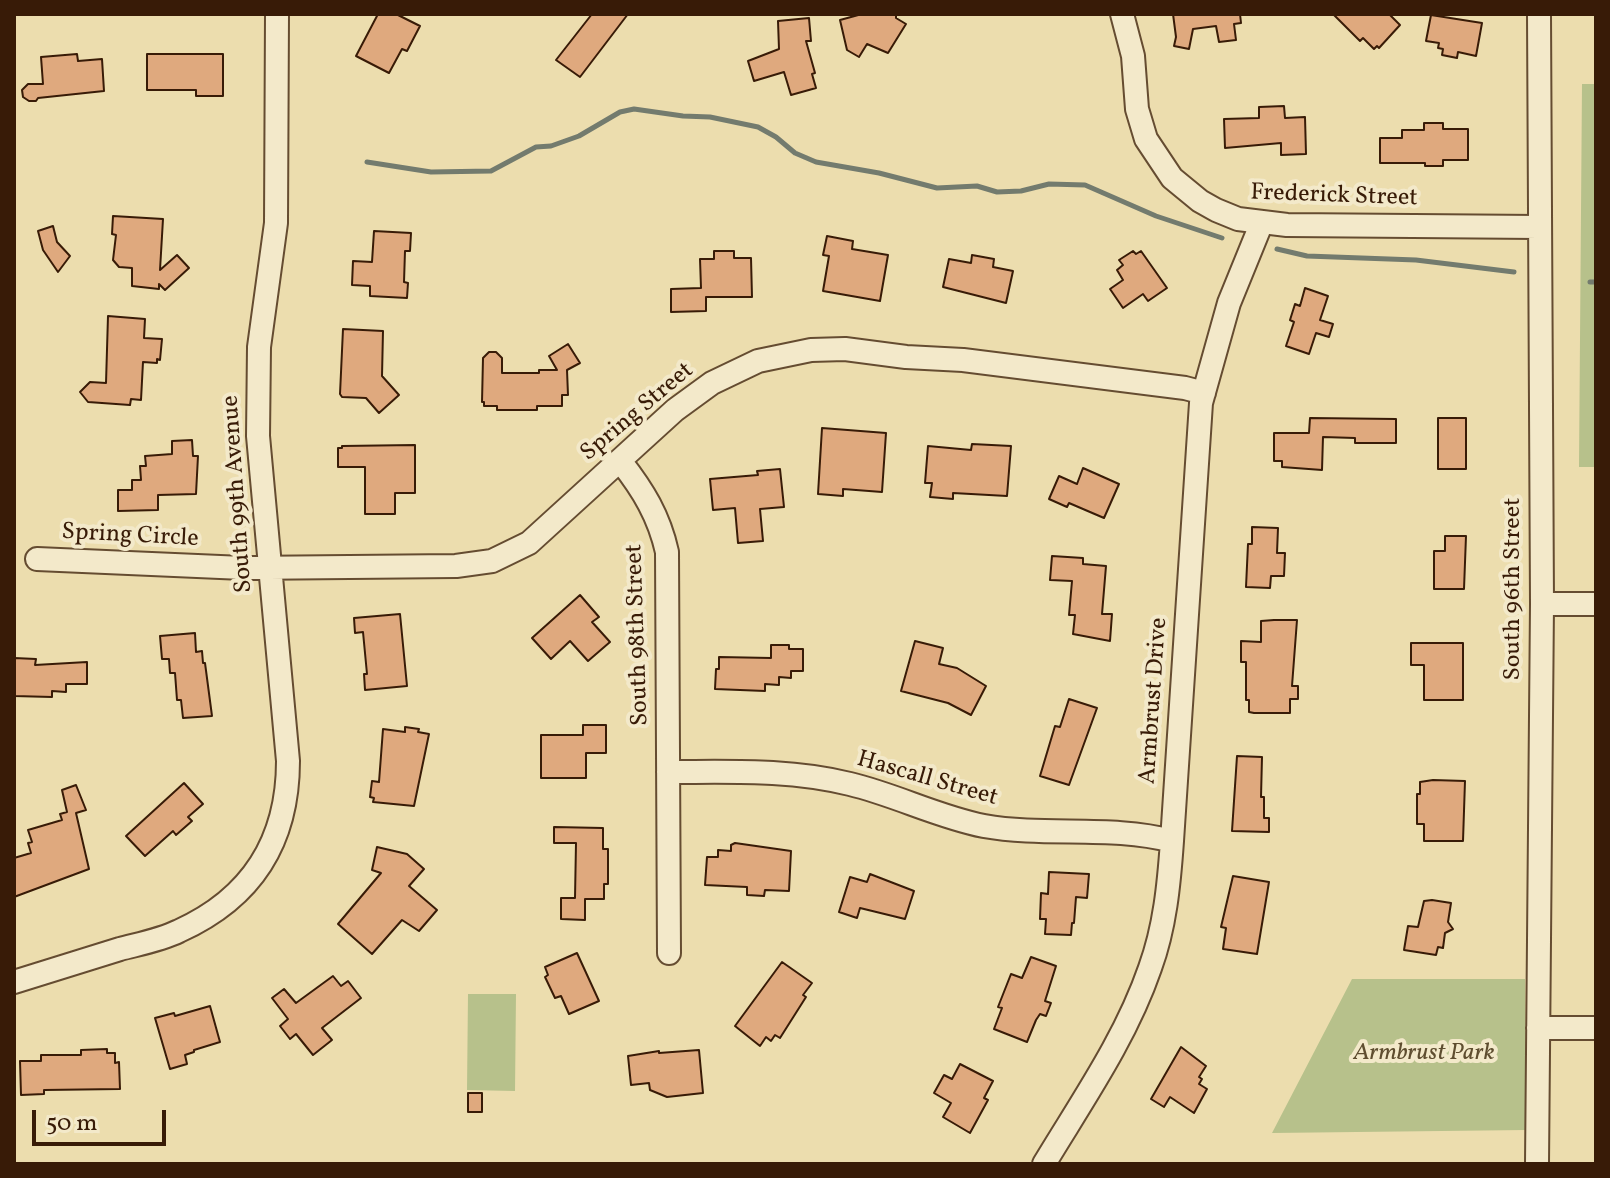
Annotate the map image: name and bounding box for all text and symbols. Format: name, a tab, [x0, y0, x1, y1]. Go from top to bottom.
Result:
street label: Frederick Street	[1250, 180, 1418, 214]
street label: Spring Street	[576, 357, 700, 469]
street label: South 99th Avenue	[218, 394, 260, 594]
street label: South 96th Street	[1501, 497, 1529, 681]
street label: Spring Circle	[61, 519, 199, 555]
street label: South 98th Street	[621, 543, 657, 727]
street label: Armbrust Drive	[1135, 617, 1175, 785]
street label: Hascall Street	[853, 746, 1001, 814]
park label: Armbrust Park	[1354, 1041, 1494, 1069]
scale bar	[36, 1094, 170, 1144]
text: 50 m	[46, 1107, 98, 1141]

